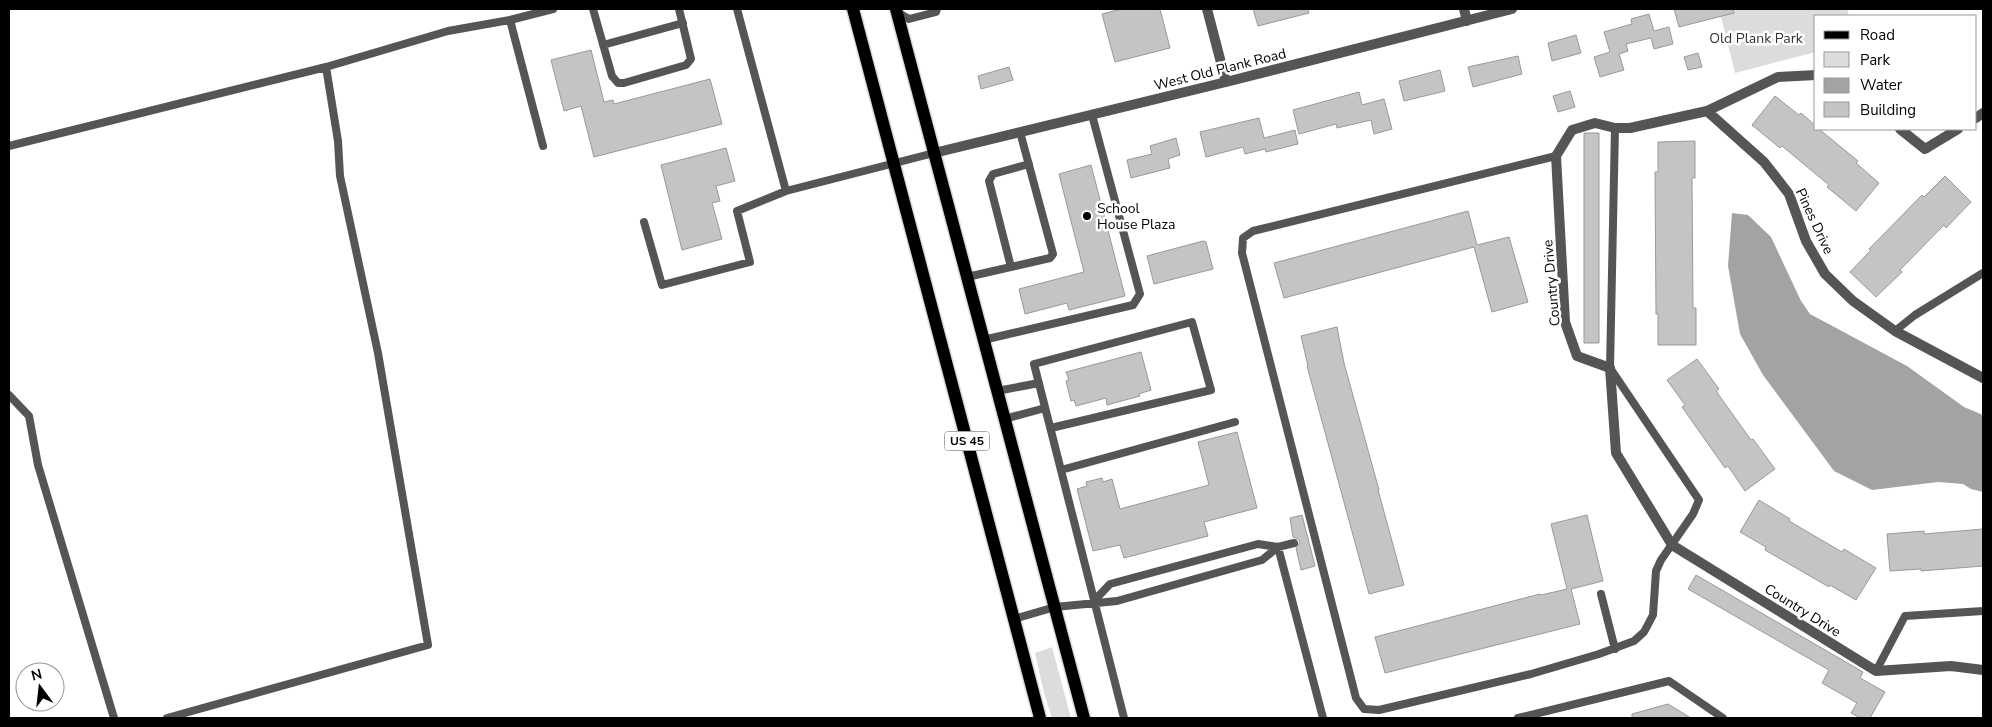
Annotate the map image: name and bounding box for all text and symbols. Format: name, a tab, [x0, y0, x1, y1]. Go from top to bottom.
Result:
legend	[1814, 15, 1977, 130]
text: Road	[1860, 25, 1895, 45]
park label: Old Plank Park	[1709, 29, 1804, 48]
street label: West Old Plank Road	[1152, 44, 1288, 95]
text: Park	[1860, 50, 1890, 70]
text: Water	[1860, 75, 1903, 95]
text: Building	[1860, 100, 1916, 120]
street label: Pines Drive	[1791, 185, 1838, 257]
place label: School House Plaza	[1097, 199, 1175, 234]
marker: School House Plaza	[1081, 210, 1093, 222]
street label: Country Drive	[1538, 239, 1565, 327]
road number: US 45	[944, 432, 990, 451]
street label: Country Drive	[1761, 579, 1845, 641]
north arrow	[15, 662, 65, 712]
text: N	[29, 664, 44, 685]

